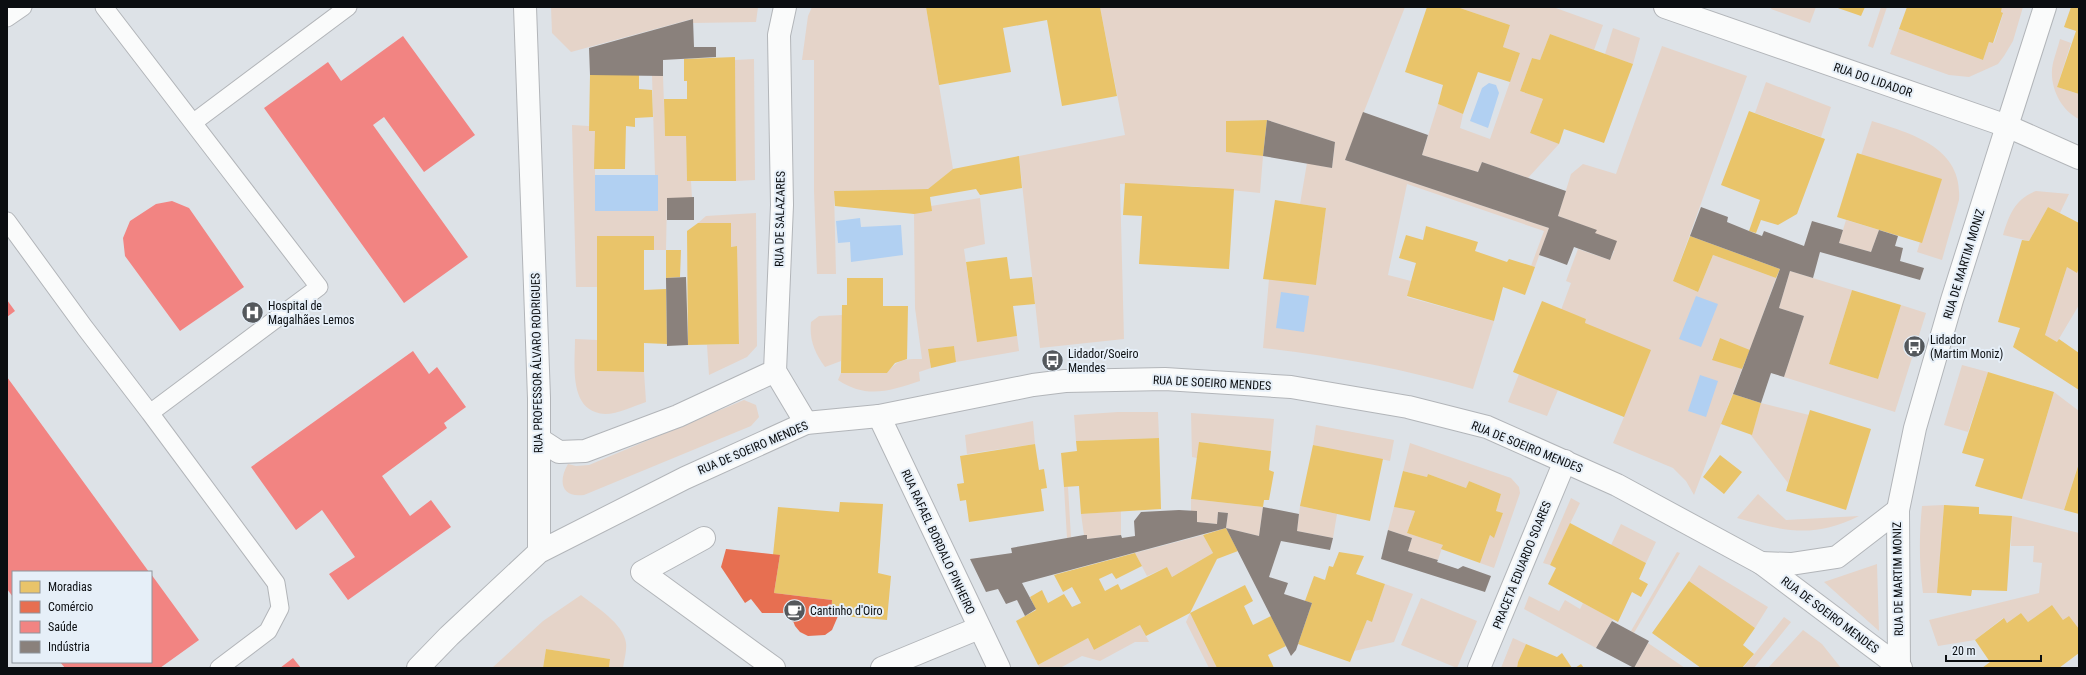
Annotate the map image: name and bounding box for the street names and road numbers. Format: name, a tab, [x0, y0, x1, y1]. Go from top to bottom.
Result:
street label: RUA DO LIDADOR	[1832, 60, 1915, 100]
street label: RUA DE SALAZARES	[772, 171, 788, 267]
street label: RUA DE MARTIM MONIZ	[1941, 207, 1987, 321]
street label: RUA PROFESSOR ÁLVARO RODRIGUES	[527, 273, 546, 453]
street label: RUA DE SOEIRO MENDES	[1152, 373, 1272, 393]
street label: RUA DE SOEIRO MENDES	[696, 418, 810, 478]
street label: RUA DE SOEIRO MENDES	[1469, 418, 1585, 476]
street label: RUA RAFAEL BORDALO PINHEIRO	[898, 467, 978, 617]
street label: PRACETA EDUARDO SOARES	[1490, 499, 1554, 631]
street label: RUA DE MARTIM MONIZ	[1890, 522, 1906, 636]
street label: RUA DE SOEIRO MENDES	[1778, 574, 1882, 656]

